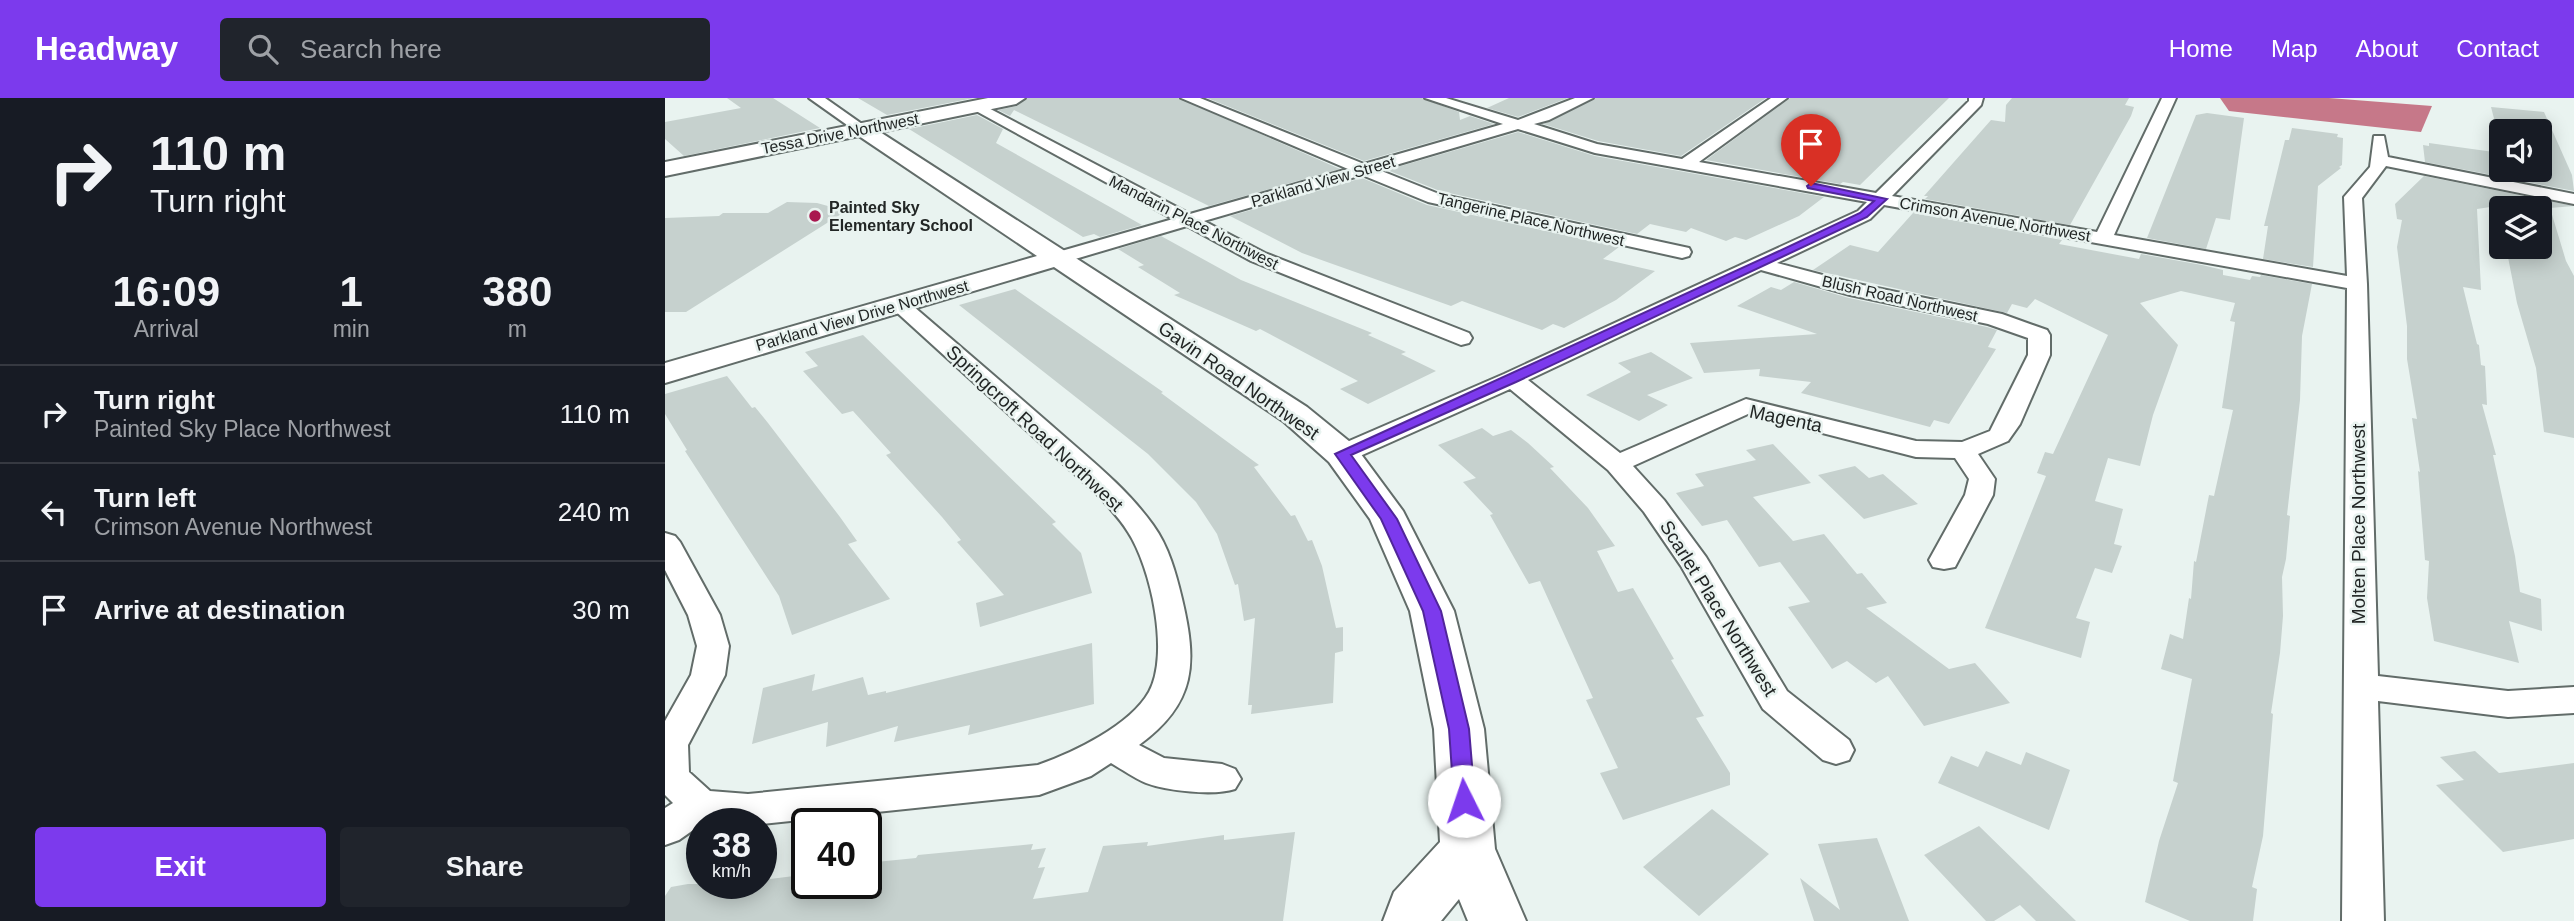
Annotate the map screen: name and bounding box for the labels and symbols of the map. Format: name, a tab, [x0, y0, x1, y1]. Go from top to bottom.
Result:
street label: Tessa Drive Northwest	[760, 110, 921, 157]
pin	[1781, 114, 1841, 186]
street label: Parkland View Street	[1249, 153, 1398, 210]
street label: Mandarin Place Northwest	[1106, 172, 1282, 273]
street label: Tangerine Place Northwest	[1436, 190, 1626, 249]
street label: Crimson Avenue Northwest	[1898, 194, 2092, 245]
place label: Painted Sky Elementary School	[829, 199, 973, 234]
marker: Painted Sky Elementary School	[807, 208, 823, 224]
street label: Blush Road Northwest	[1820, 272, 1980, 325]
street label: Parkland View Drive Northwest	[754, 277, 971, 354]
street label: Gavin Road Northwest	[1154, 317, 1324, 444]
street label: Springcroft Road Northwest	[942, 341, 1128, 516]
street label: Magenta	[1748, 401, 1825, 437]
street label: Molten Place Northwest	[2348, 423, 2369, 624]
street label: Scarlet Place Northwest	[1656, 517, 1782, 700]
position arrow	[1427, 764, 1501, 838]
speed limit sign: 40	[791, 808, 882, 899]

